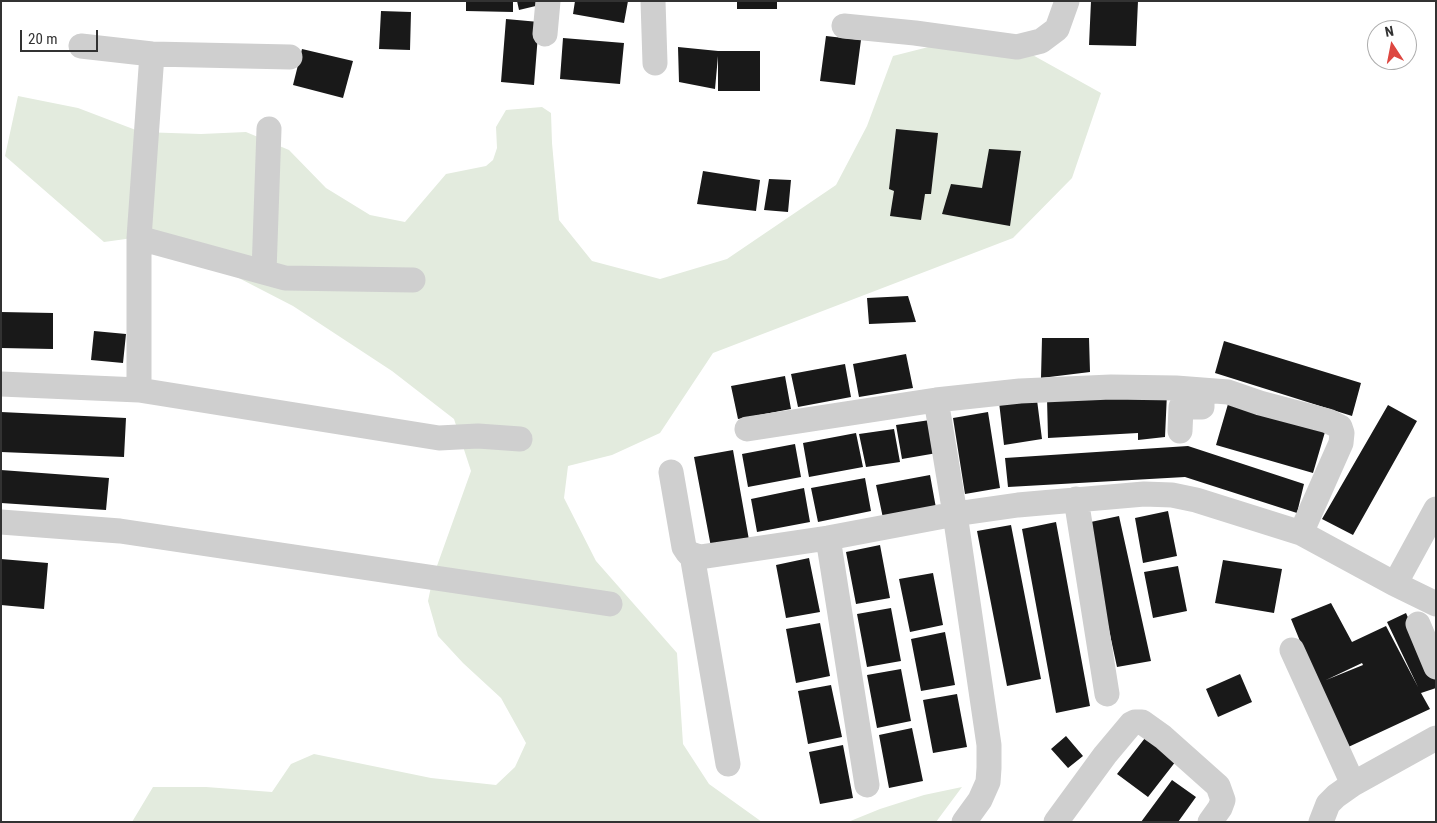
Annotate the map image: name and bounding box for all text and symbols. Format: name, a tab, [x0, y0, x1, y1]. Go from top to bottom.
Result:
scale bar	[22, 20, 100, 52]
north arrow	[1367, 20, 1417, 70]
text: N	[1384, 23, 1395, 40]
text: 20 m	[28, 30, 58, 48]

